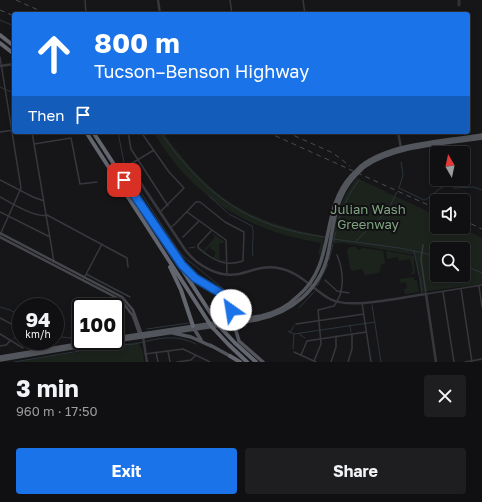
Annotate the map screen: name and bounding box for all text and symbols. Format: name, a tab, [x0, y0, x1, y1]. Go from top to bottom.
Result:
text: 800 m	[94, 26, 180, 59]
icon: ahead	[28, 28, 80, 80]
text: Tucson–Benson Highway	[94, 60, 309, 82]
icon: arrive	[72, 104, 94, 126]
text: Then	[28, 106, 64, 124]
north arrow	[430, 146, 470, 186]
map controls	[430, 146, 470, 282]
pin	[107, 163, 141, 197]
icon: arrive	[113, 169, 135, 191]
button: sound	[430, 194, 470, 234]
park label: Julian Wash Greenway	[330, 201, 406, 232]
button: search	[430, 242, 470, 282]
position arrow	[210, 289, 252, 331]
speed limit sign: 100	[72, 298, 124, 350]
text: 94	[25, 307, 51, 331]
text: km/h	[25, 328, 51, 340]
text: 3 min	[16, 373, 79, 402]
button: close	[424, 375, 466, 417]
text: 960 m · 17:50	[16, 403, 98, 419]
button: Exit	[16, 448, 237, 494]
button: Share	[245, 448, 466, 494]

